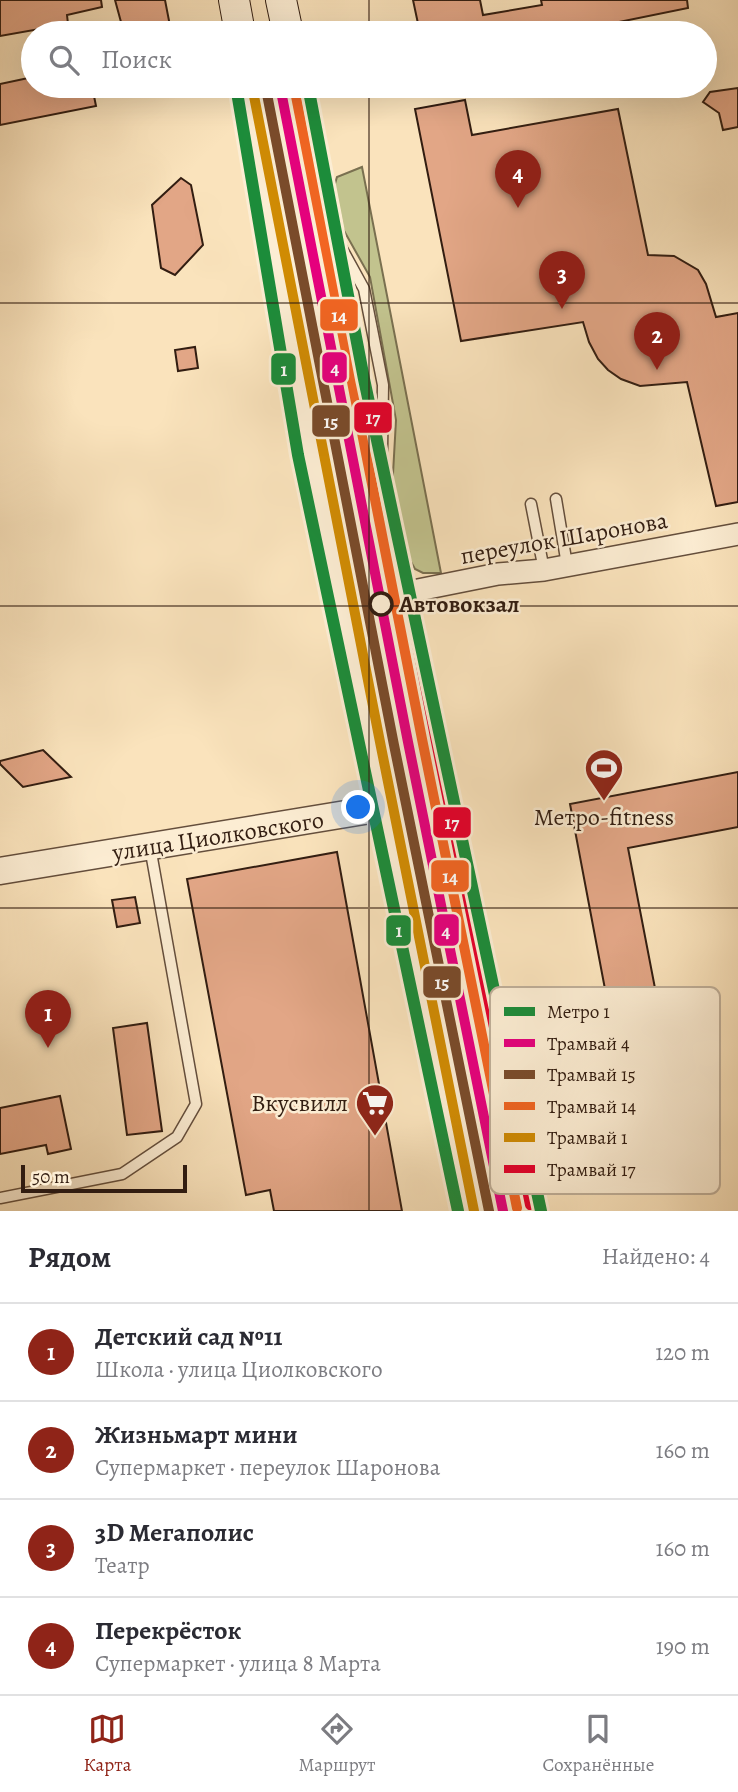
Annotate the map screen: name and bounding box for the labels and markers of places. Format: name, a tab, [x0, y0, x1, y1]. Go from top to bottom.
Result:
pin: 4	[495, 150, 541, 208]
pin: 3	[539, 251, 585, 309]
pin: 2	[634, 312, 680, 370]
place label: Автовокзал	[398, 588, 519, 620]
marker: Автовокзал	[369, 592, 393, 616]
sports icon: Метро-fitness	[583, 747, 625, 802]
place label: Метро-fitness	[534, 801, 674, 833]
pin: 1	[25, 990, 71, 1048]
supermarket icon: Вкусвилл	[354, 1082, 396, 1137]
place label: Вкусвилл	[251, 1087, 348, 1119]

